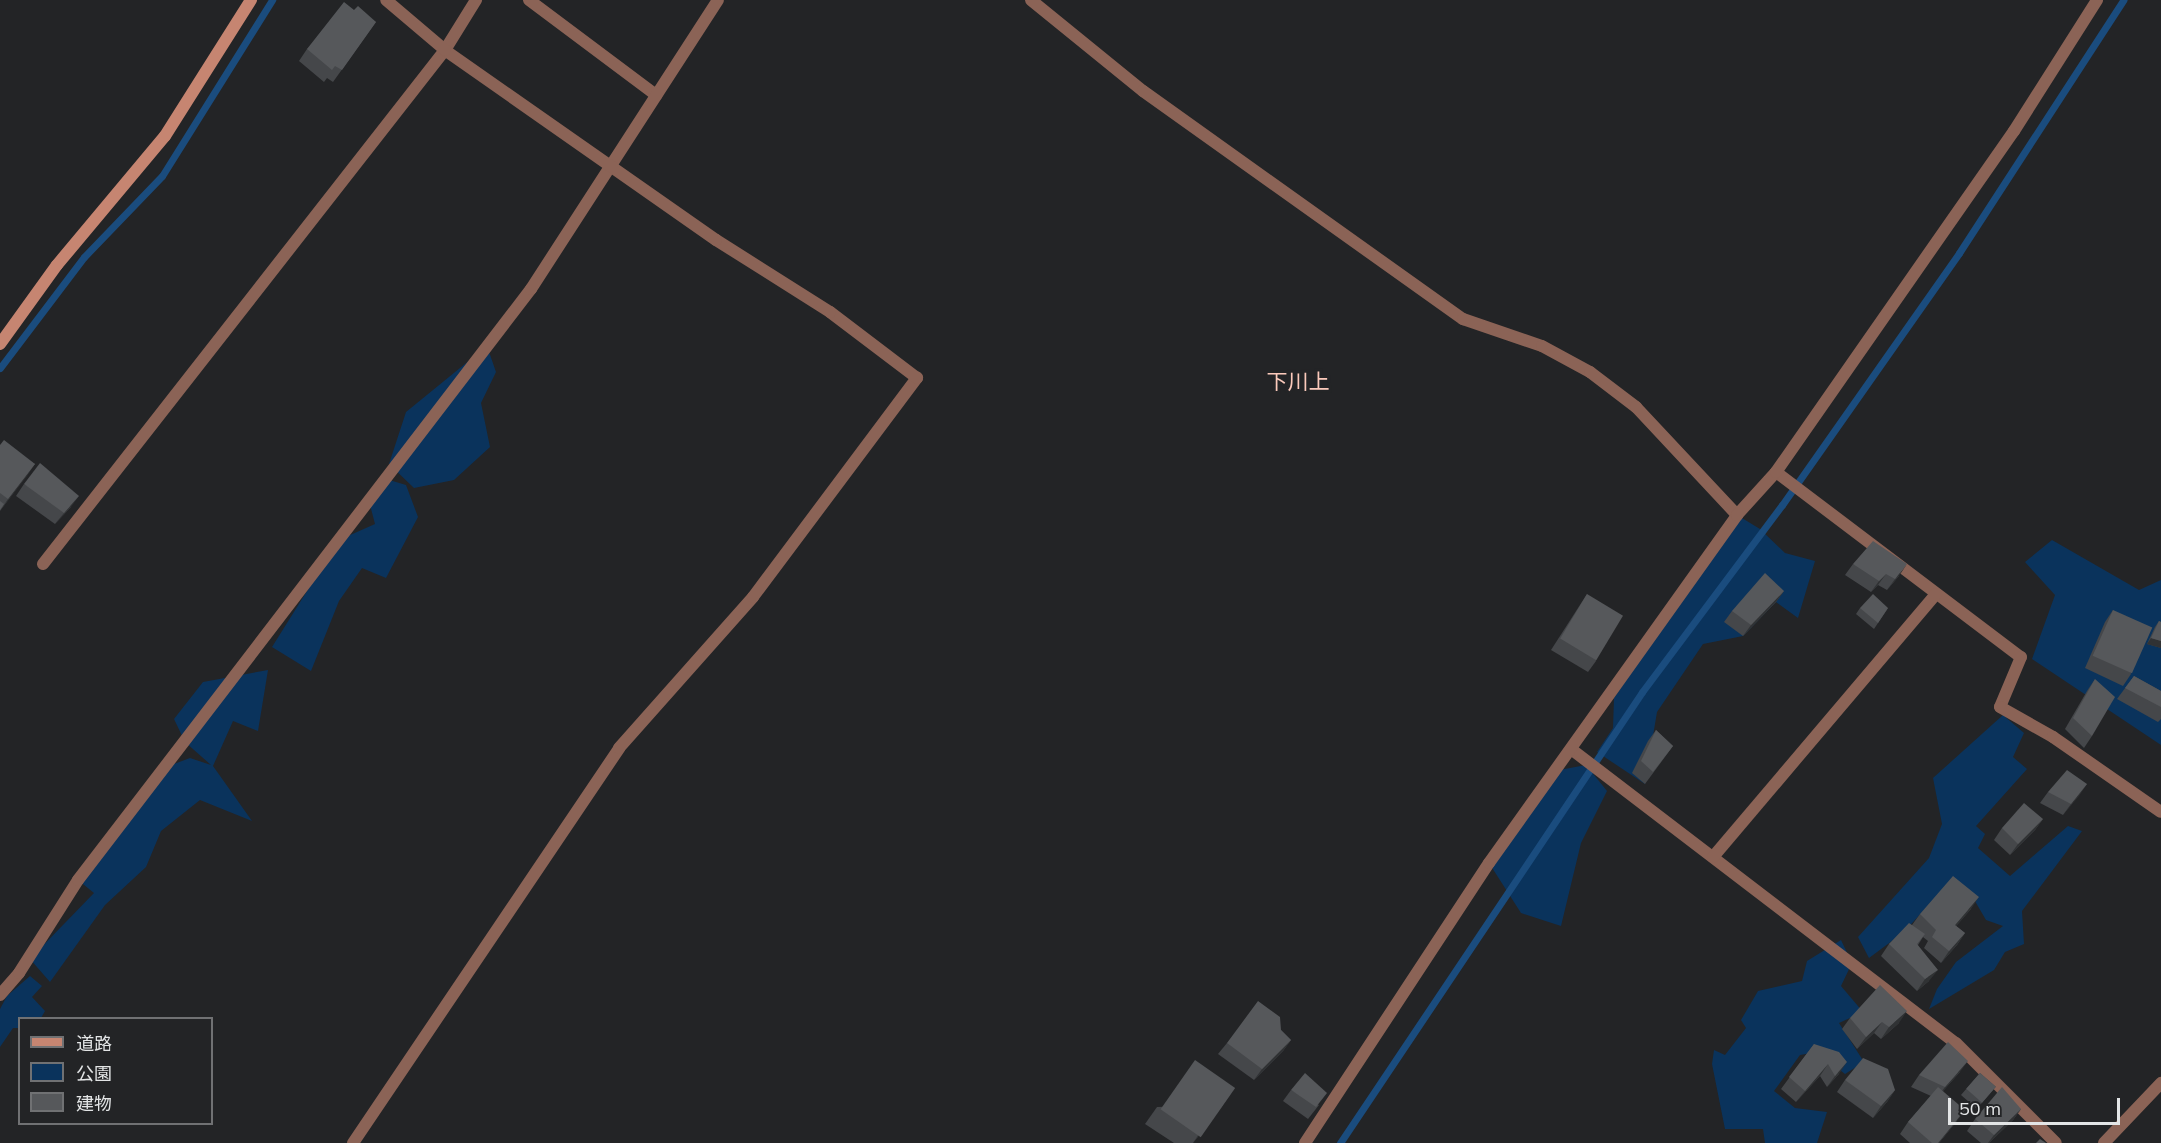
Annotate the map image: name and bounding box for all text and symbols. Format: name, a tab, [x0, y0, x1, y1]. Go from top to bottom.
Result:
district label: 下川上	[1267, 368, 1329, 394]
legend	[18, 1017, 213, 1125]
text: 道路	[76, 1032, 112, 1055]
text: 公園	[76, 1062, 112, 1085]
scale bar	[1951, 1086, 2124, 1124]
text: 建物	[76, 1092, 112, 1115]
text: 50 m	[1959, 1097, 2001, 1120]

